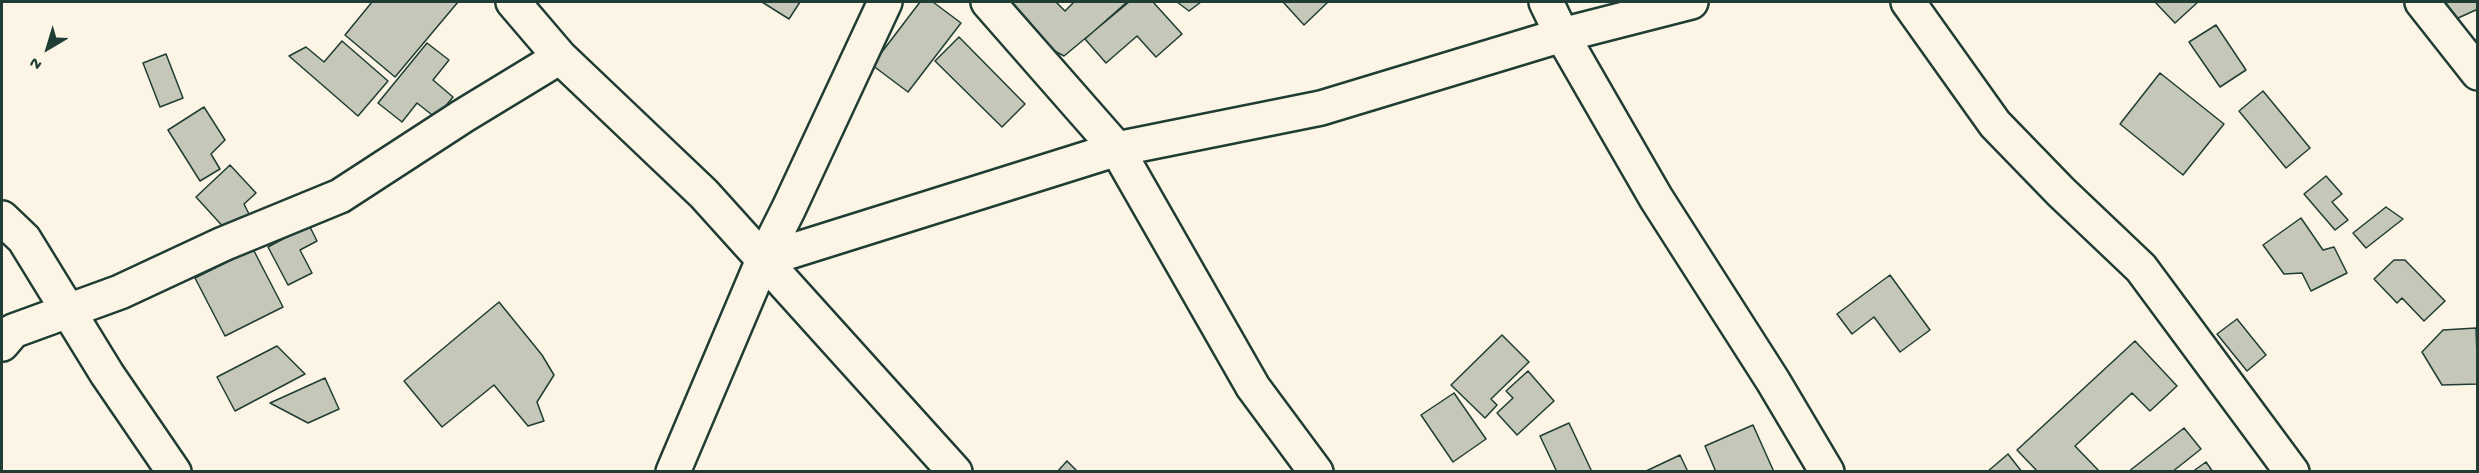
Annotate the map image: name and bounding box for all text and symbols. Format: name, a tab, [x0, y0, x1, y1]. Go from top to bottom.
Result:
north arrow	[18, 18, 78, 78]
text: N	[27, 52, 47, 73]

